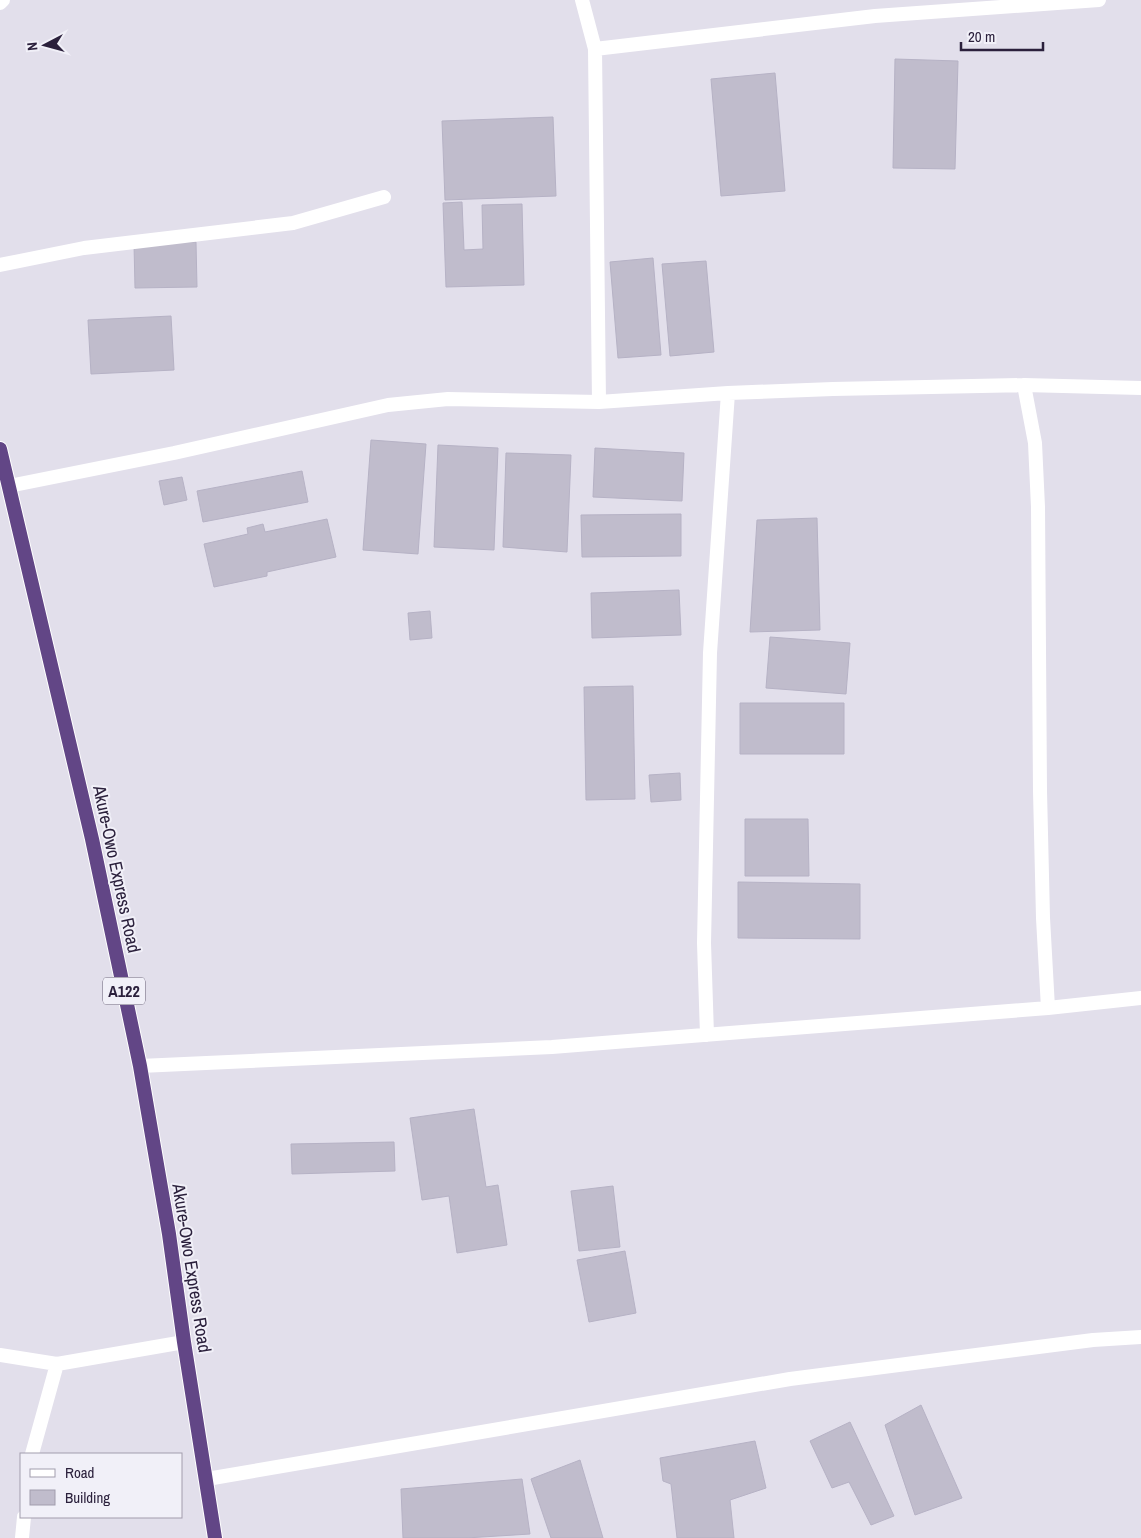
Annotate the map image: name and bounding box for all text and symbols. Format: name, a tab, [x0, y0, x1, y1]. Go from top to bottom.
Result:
north arrow	[20, 20, 70, 70]
scale bar	[961, 20, 1044, 52]
text: 20 m	[968, 26, 995, 47]
text: N	[23, 41, 41, 51]
street label: Akure-Owo Express Road	[87, 782, 147, 955]
road number: A122	[103, 978, 145, 1004]
street label: Akure-Owo Express Road	[166, 1181, 218, 1354]
legend	[20, 1453, 182, 1518]
text: Road	[65, 1462, 94, 1483]
text: Building	[65, 1487, 110, 1508]

